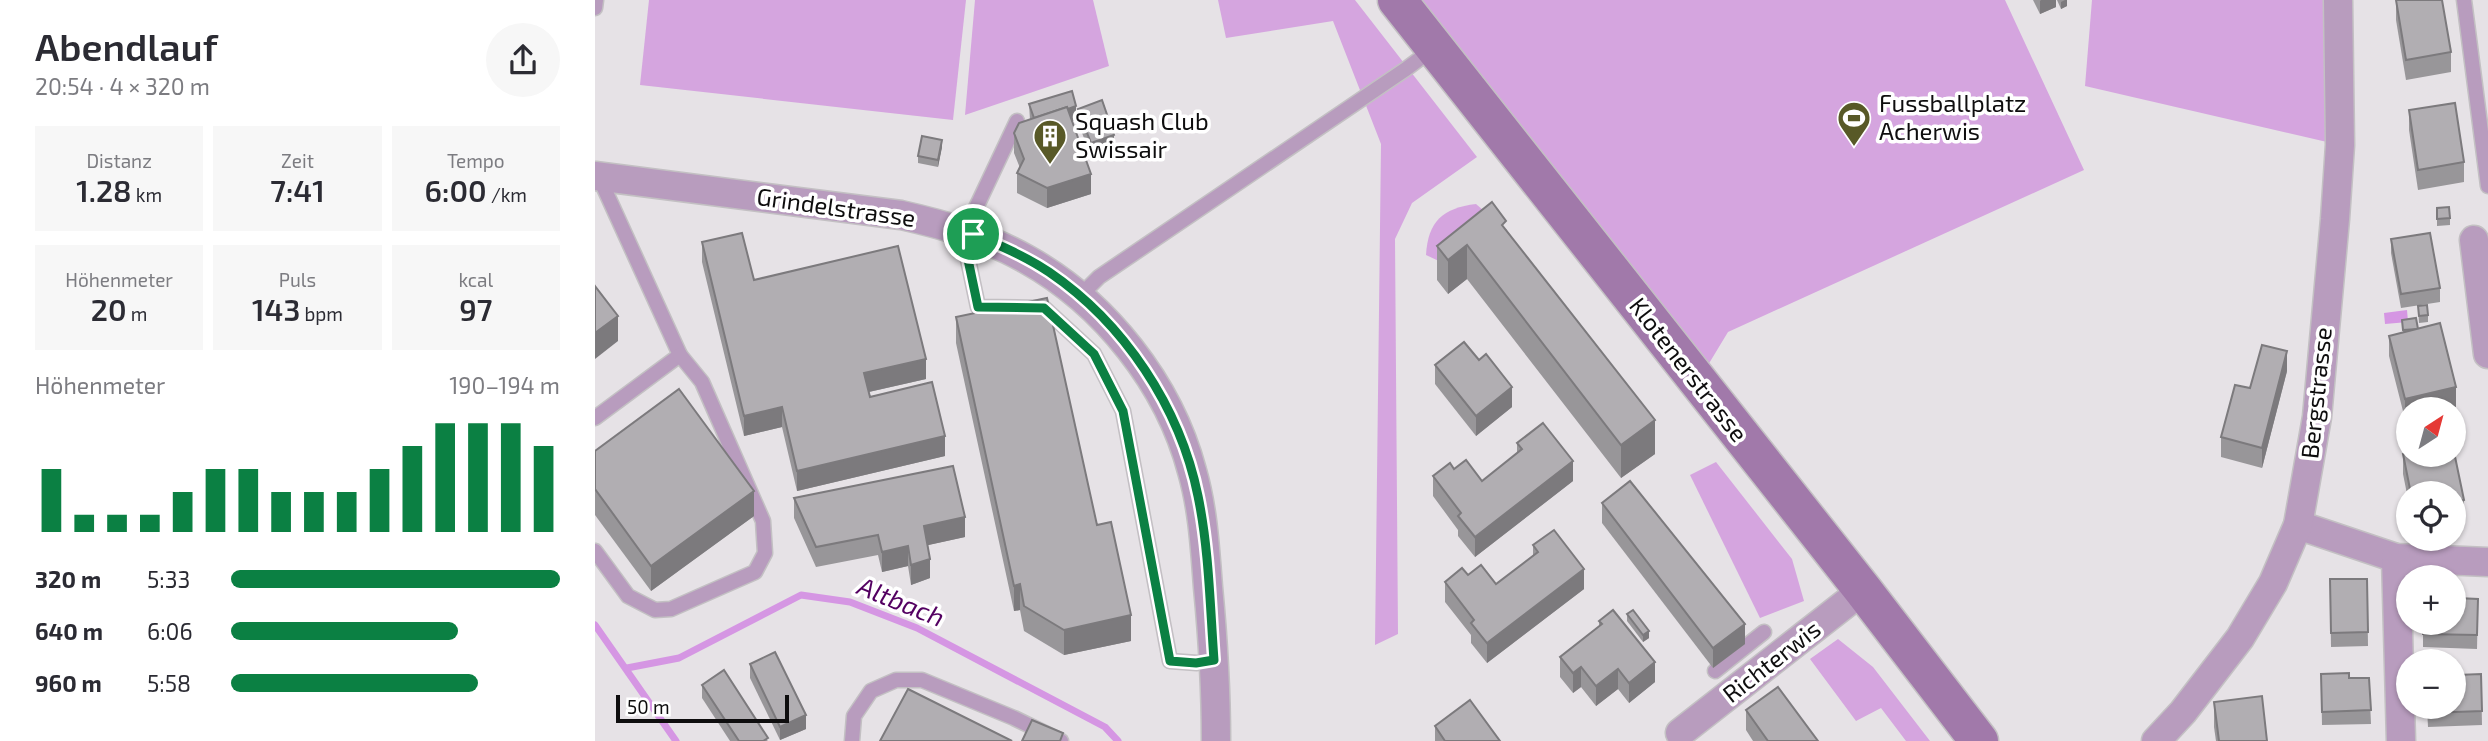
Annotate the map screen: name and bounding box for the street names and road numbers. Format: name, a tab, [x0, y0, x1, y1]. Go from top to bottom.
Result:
street label: Grindelstrasse	[755, 181, 917, 232]
street label: Klotenerstrasse	[1624, 291, 1754, 447]
street label: Bergstrasse	[2294, 326, 2337, 460]
street label: Richterwis	[1716, 614, 1826, 708]

